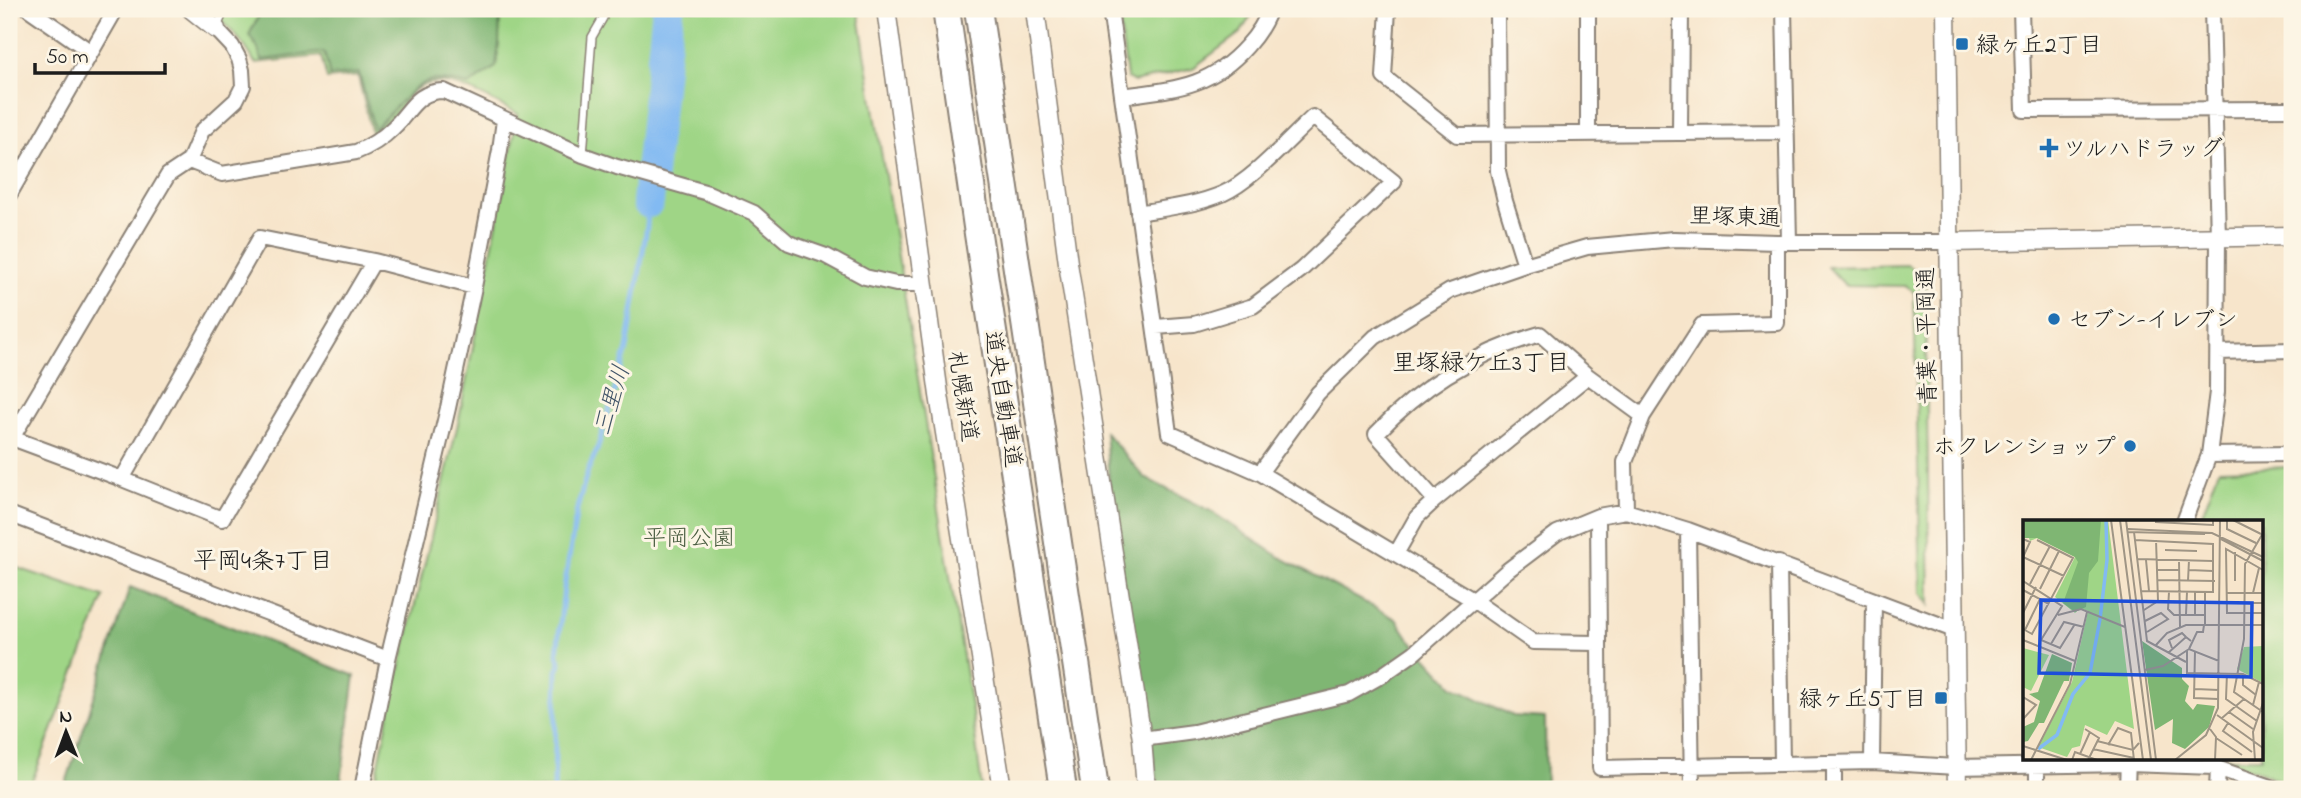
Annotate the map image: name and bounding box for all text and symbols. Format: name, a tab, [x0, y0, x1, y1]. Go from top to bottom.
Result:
place label: 緑ヶ丘2丁目	[1976, 30, 2102, 63]
scale bar	[35, 32, 164, 76]
marker: 緑ヶ丘2丁目	[1954, 36, 1970, 52]
text: 50 m	[46, 43, 89, 73]
place label: ツルハドラッグ	[2063, 134, 2223, 167]
marker: ツルハドラッグ	[2041, 140, 2057, 156]
street label: 里塚東通	[1688, 200, 1781, 237]
street label: 青葉・平岡通	[1911, 267, 1946, 405]
place label: セブン-イレブン	[2068, 305, 2238, 338]
marker: セブン-イレブン	[2046, 311, 2062, 327]
street label: 道央自動車道	[974, 329, 1029, 470]
district label: 里塚緑ケ丘3丁目	[1392, 347, 1570, 382]
street label: 札幌新道	[938, 348, 985, 444]
water label: 三里川	[586, 361, 641, 440]
place label: ホクレンショップ	[1933, 432, 2116, 465]
marker: ホクレンショップ	[2122, 438, 2138, 454]
inset map	[2023, 520, 2262, 760]
park label: 平岡公園	[643, 523, 735, 556]
district label: 平岡4条7丁目	[193, 545, 333, 580]
place label: 緑ヶ丘5丁目	[1799, 684, 1927, 717]
marker: 緑ヶ丘5丁目	[1933, 690, 1949, 706]
north arrow	[32, 696, 102, 766]
text: N	[59, 704, 73, 731]

